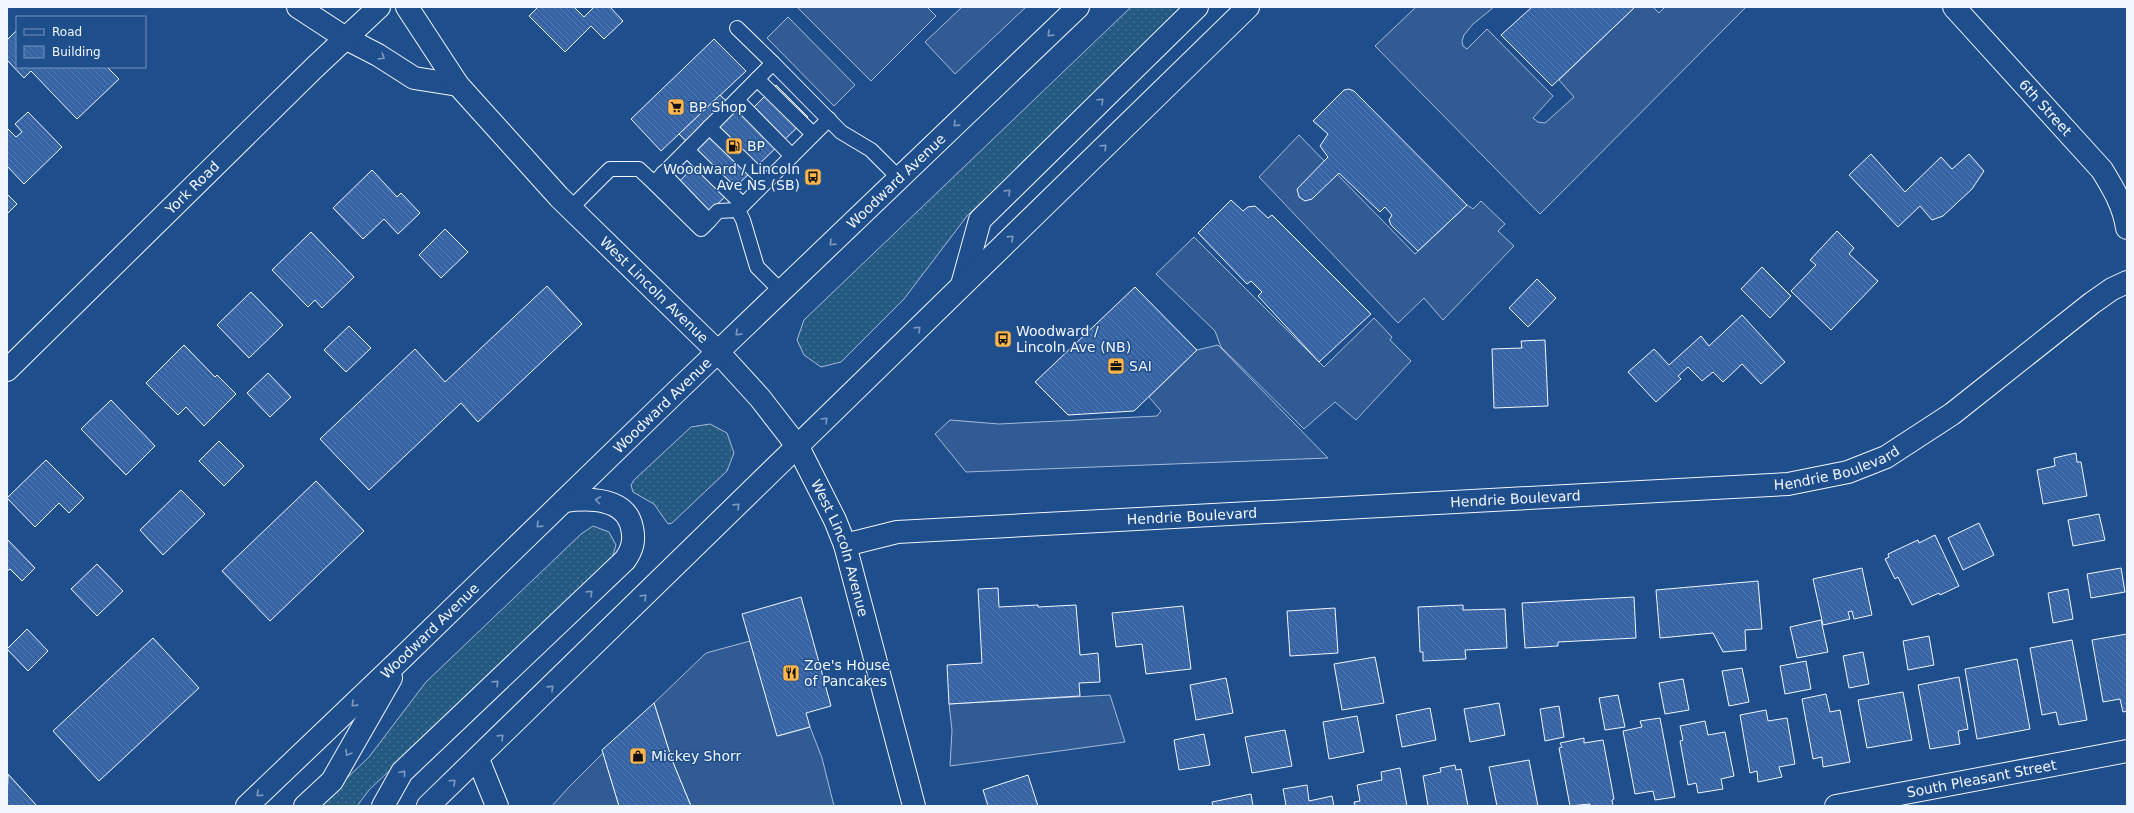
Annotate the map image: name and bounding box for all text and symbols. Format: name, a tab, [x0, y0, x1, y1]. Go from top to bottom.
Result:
legend	[16, 16, 146, 68]
text: Road	[52, 25, 82, 39]
one-way arrow	[1047, 29, 1055, 37]
text: Building	[52, 45, 101, 59]
one-way arrow	[378, 53, 385, 60]
street label: 6th Street	[2016, 76, 2075, 139]
supermarket icon: BP Shop	[666, 97, 686, 117]
one-way arrow	[1096, 98, 1104, 106]
place label: BP Shop	[689, 99, 747, 115]
one-way arrow	[953, 119, 961, 127]
street label: Woodward Avenue	[844, 130, 949, 232]
fuel station icon: BP	[724, 136, 744, 156]
place label: BP	[747, 138, 765, 154]
one-way arrow	[1099, 144, 1107, 152]
street label: York Road	[162, 158, 222, 218]
place label: Woodward / Lincoln Ave NS (SB)	[663, 161, 800, 193]
bus stop icon: Woodward / Lincoln Ave NS (SB)	[803, 167, 823, 187]
one-way arrow	[1003, 189, 1011, 197]
street label: West Lincoln Avenue	[597, 233, 712, 346]
one-way arrow	[1006, 235, 1014, 243]
one-way arrow	[829, 238, 837, 245]
place label: Woodward / Lincoln Ave (NB)	[1016, 323, 1131, 355]
one-way arrow	[913, 326, 921, 334]
one-way arrow	[735, 328, 743, 335]
bus stop icon: Woodward / Lincoln Ave (NB)	[993, 329, 1013, 349]
street label: Woodward Avenue	[610, 354, 715, 456]
office icon: SAI	[1106, 356, 1126, 376]
place label: SAI	[1129, 358, 1152, 374]
one-way arrow	[820, 417, 828, 425]
street label: Hendrie Boulevard	[1773, 442, 1902, 493]
street label: West Lincoln Avenue	[808, 477, 872, 618]
street label: Hendrie Boulevard	[1450, 487, 1581, 510]
one-way arrow	[594, 496, 601, 505]
one-way arrow	[732, 503, 740, 511]
street label: Hendrie Boulevard	[1126, 505, 1258, 528]
one-way arrow	[536, 521, 544, 528]
street label: Woodward Avenue	[377, 580, 482, 682]
one-way arrow	[585, 590, 593, 598]
one-way arrow	[639, 594, 647, 602]
place label: Zoe's House of Pancakes	[804, 657, 890, 689]
restaurant icon: Zoe's House of Pancakes	[781, 663, 801, 683]
one-way arrow	[491, 680, 499, 687]
one-way arrow	[546, 685, 554, 693]
one-way arrow	[351, 700, 359, 707]
one-way arrow	[496, 734, 504, 742]
shop icon: Mickey Shorr	[628, 746, 648, 766]
place label: Mickey Shorr	[651, 748, 741, 764]
one-way arrow	[346, 749, 353, 756]
street label: South Pleasant Street	[1905, 756, 2058, 800]
one-way arrow	[398, 770, 405, 777]
one-way arrow	[448, 780, 456, 787]
one-way arrow	[256, 789, 264, 797]

